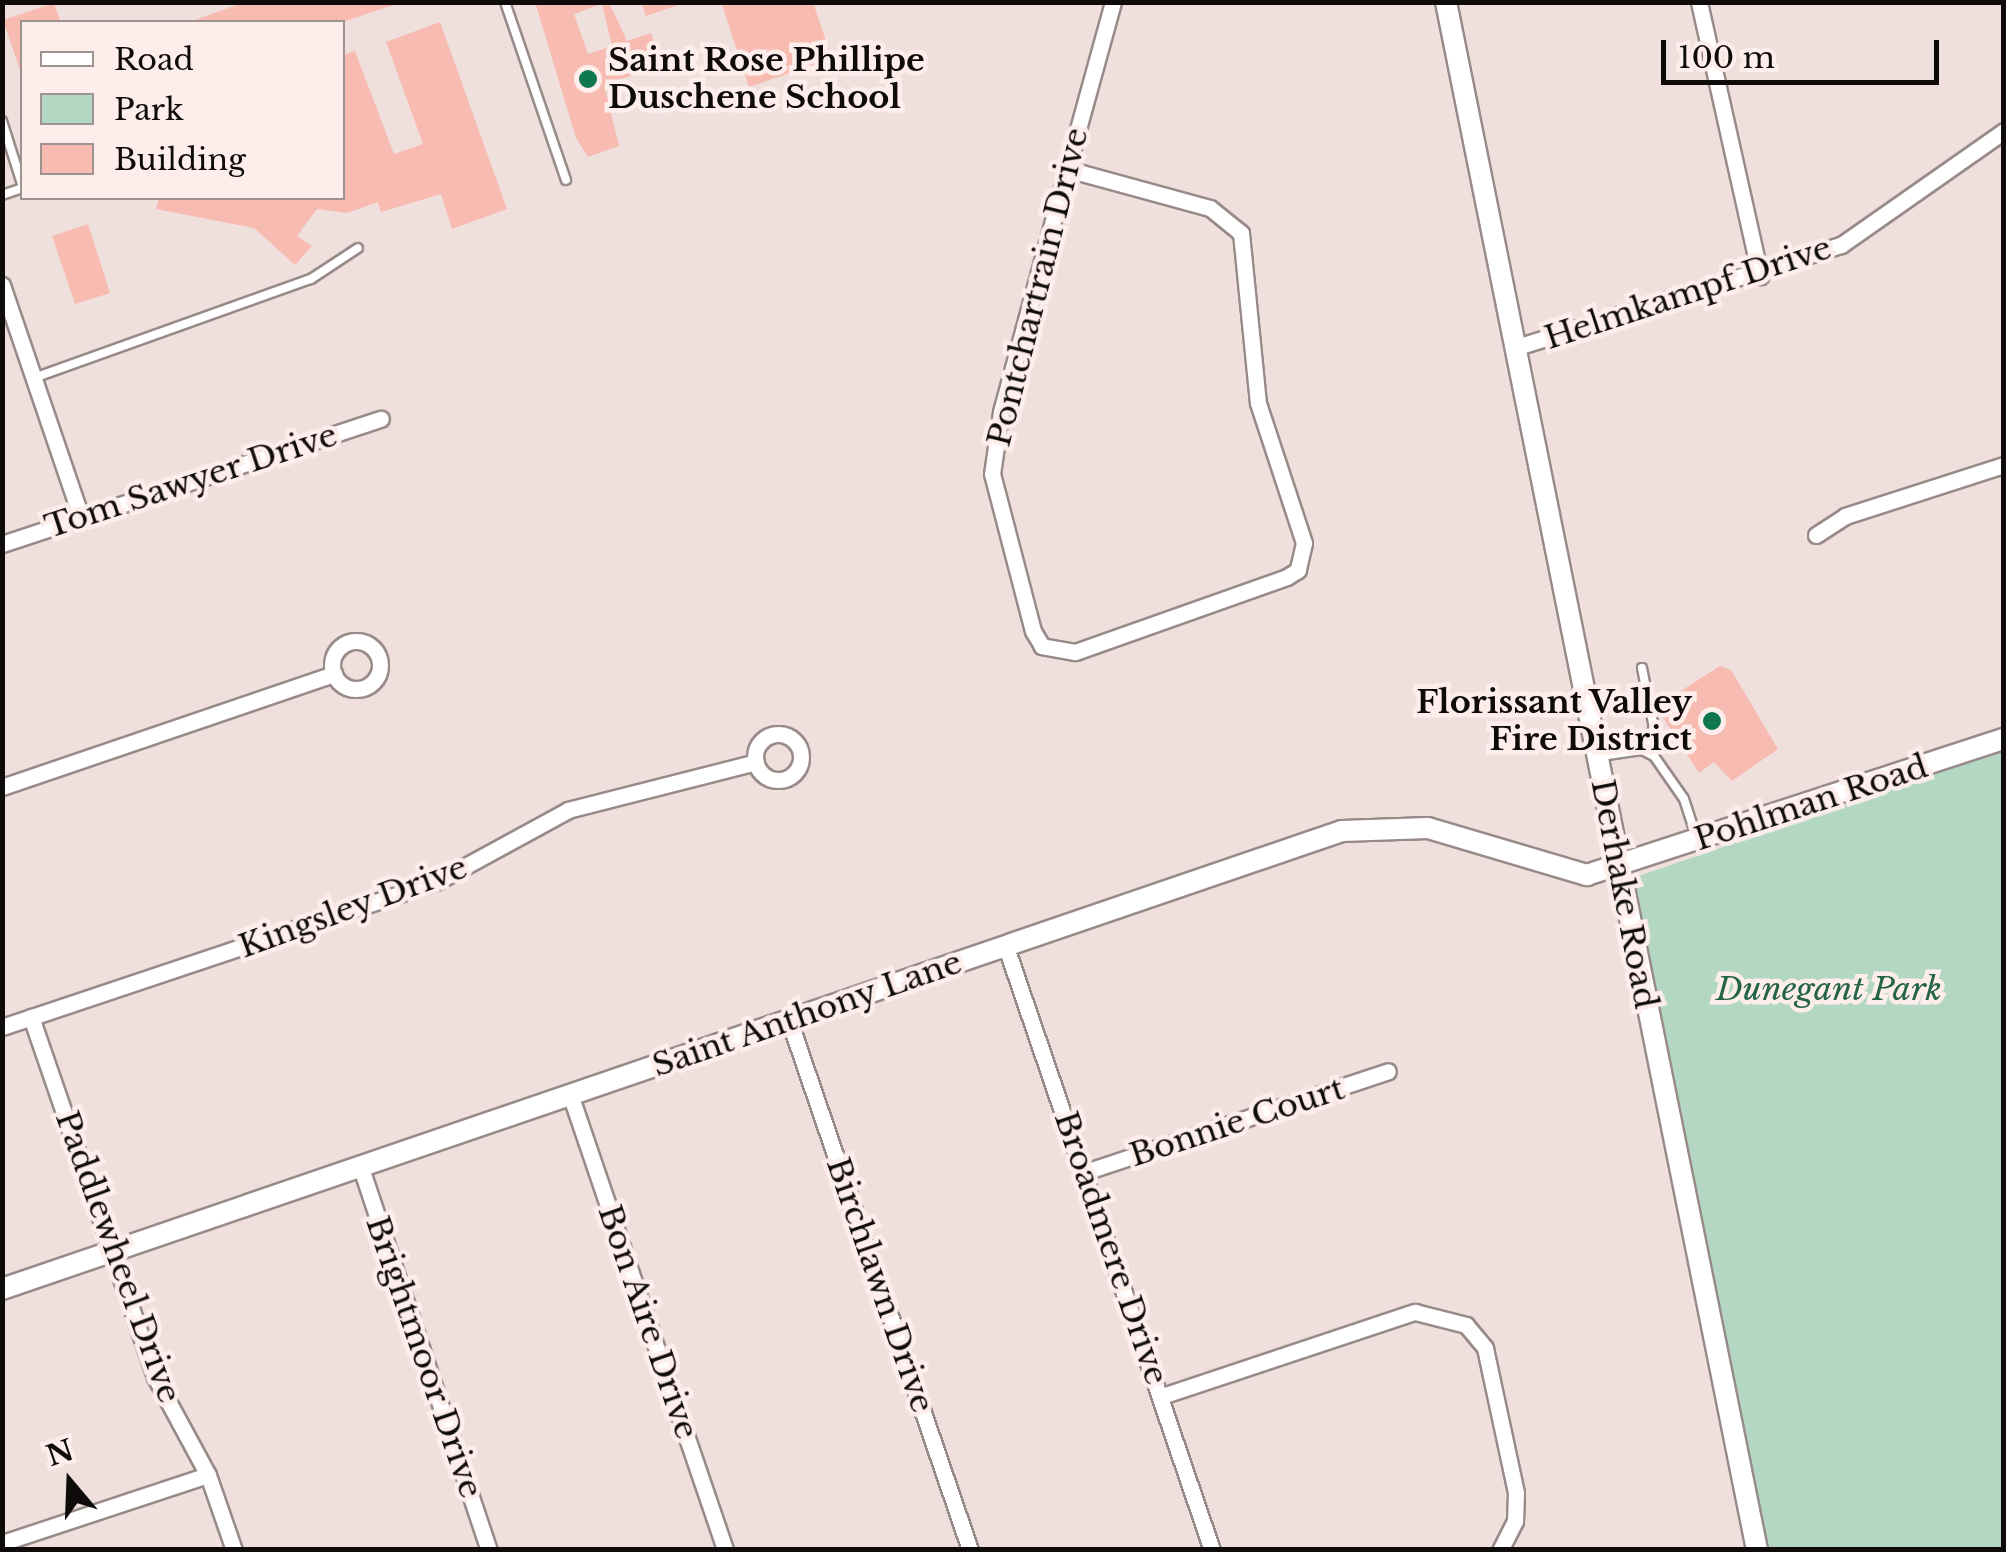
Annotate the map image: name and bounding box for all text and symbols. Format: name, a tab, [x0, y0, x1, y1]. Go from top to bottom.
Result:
legend	[20, 20, 345, 200]
scale bar	[1666, 20, 1944, 82]
text: 100 m	[1678, 39, 1775, 76]
text: Road	[114, 41, 194, 78]
place label: Saint Rose Phillipe Duschene School	[608, 42, 925, 117]
marker: Saint Rose Phillipe Duschene School	[577, 68, 599, 90]
text: Park	[114, 91, 184, 128]
street label: Pontchartrain Drive	[980, 124, 1096, 450]
text: Building	[114, 141, 246, 178]
street label: Helmkampf Drive	[1540, 229, 1836, 357]
street label: Tom Sawyer Drive	[40, 416, 342, 546]
place label: Florissant Valley Fire District	[1415, 684, 1692, 759]
marker: Florissant Valley Fire District	[1701, 710, 1723, 732]
street label: Pohlman Road	[1690, 747, 1932, 859]
street label: Derhake Road	[1583, 776, 1665, 1012]
street label: Kingsley Drive	[233, 848, 473, 966]
street label: Saint Anthony Lane	[646, 943, 968, 1085]
park label: Dunegant Park	[1716, 970, 1942, 1008]
street label: Bonnie Court	[1125, 1069, 1349, 1175]
street label: Paddlewheel Drive	[47, 1106, 189, 1408]
street label: Broadmere Drive	[1046, 1106, 1176, 1390]
street label: Birchlawn Drive	[818, 1153, 942, 1417]
street label: Bon Aire Drive	[590, 1199, 706, 1445]
street label: Brightmoor Drive	[358, 1211, 490, 1503]
north arrow	[20, 1432, 120, 1532]
text: N	[42, 1432, 78, 1474]

